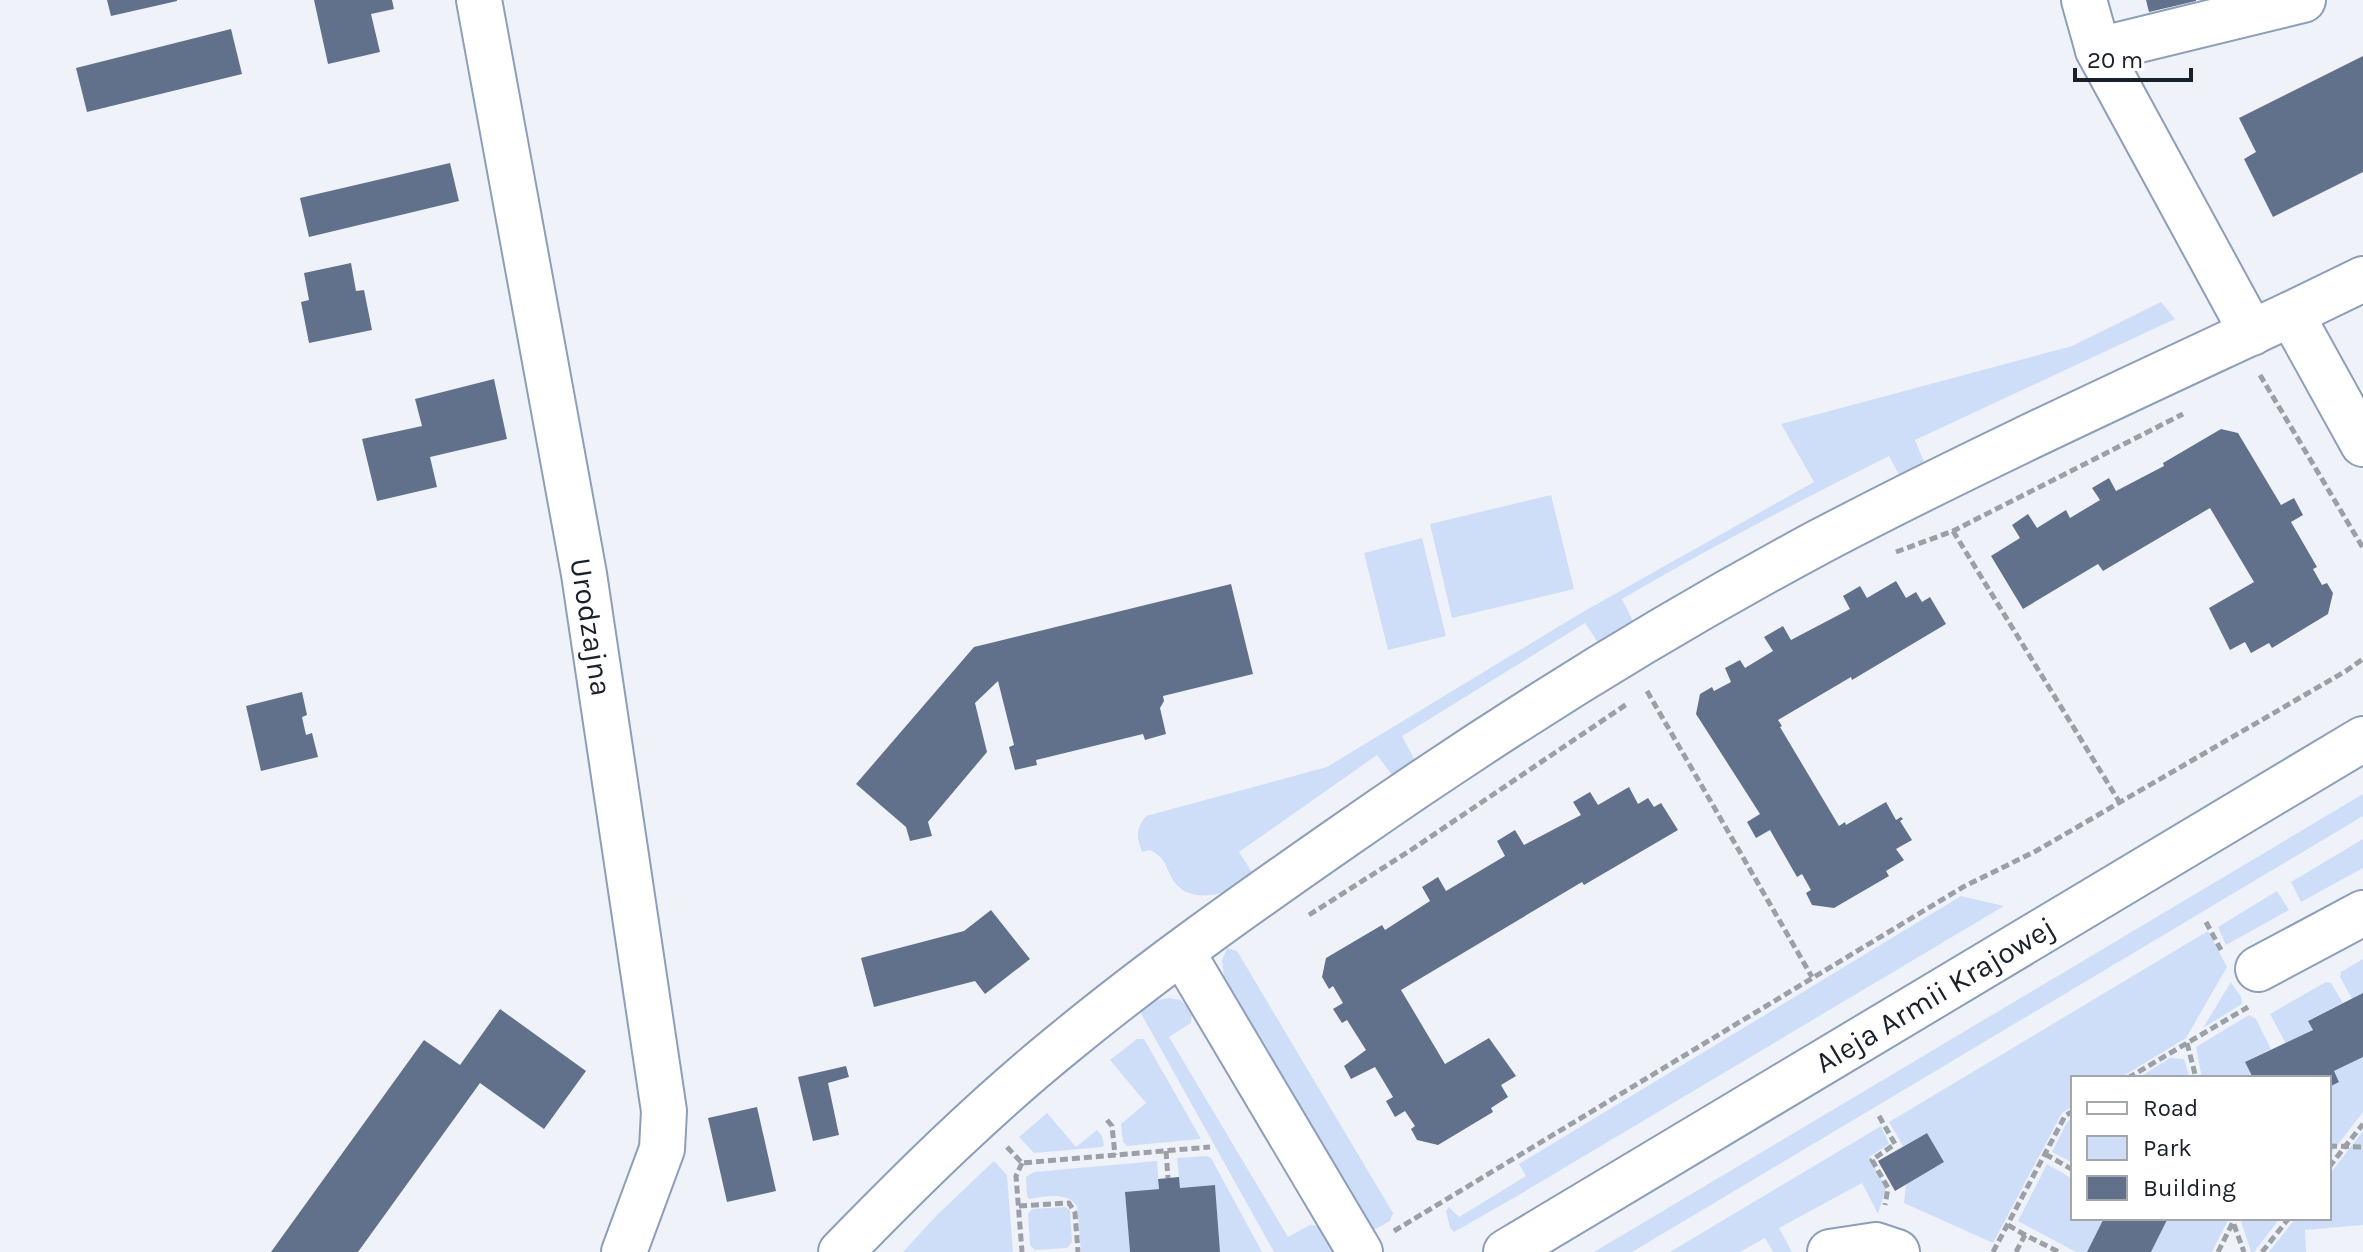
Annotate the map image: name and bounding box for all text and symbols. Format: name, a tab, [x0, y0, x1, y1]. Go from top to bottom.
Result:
scale bar	[2075, 32, 2191, 82]
text: 20 m	[2087, 46, 2143, 74]
street label: Urodzajna	[562, 555, 620, 699]
street label: Aleja Armii Krajowej	[1809, 909, 2061, 1081]
legend	[2071, 1076, 2331, 1220]
text: Road	[2143, 1094, 2198, 1122]
text: Park	[2143, 1134, 2192, 1162]
text: Building	[2143, 1174, 2236, 1202]

